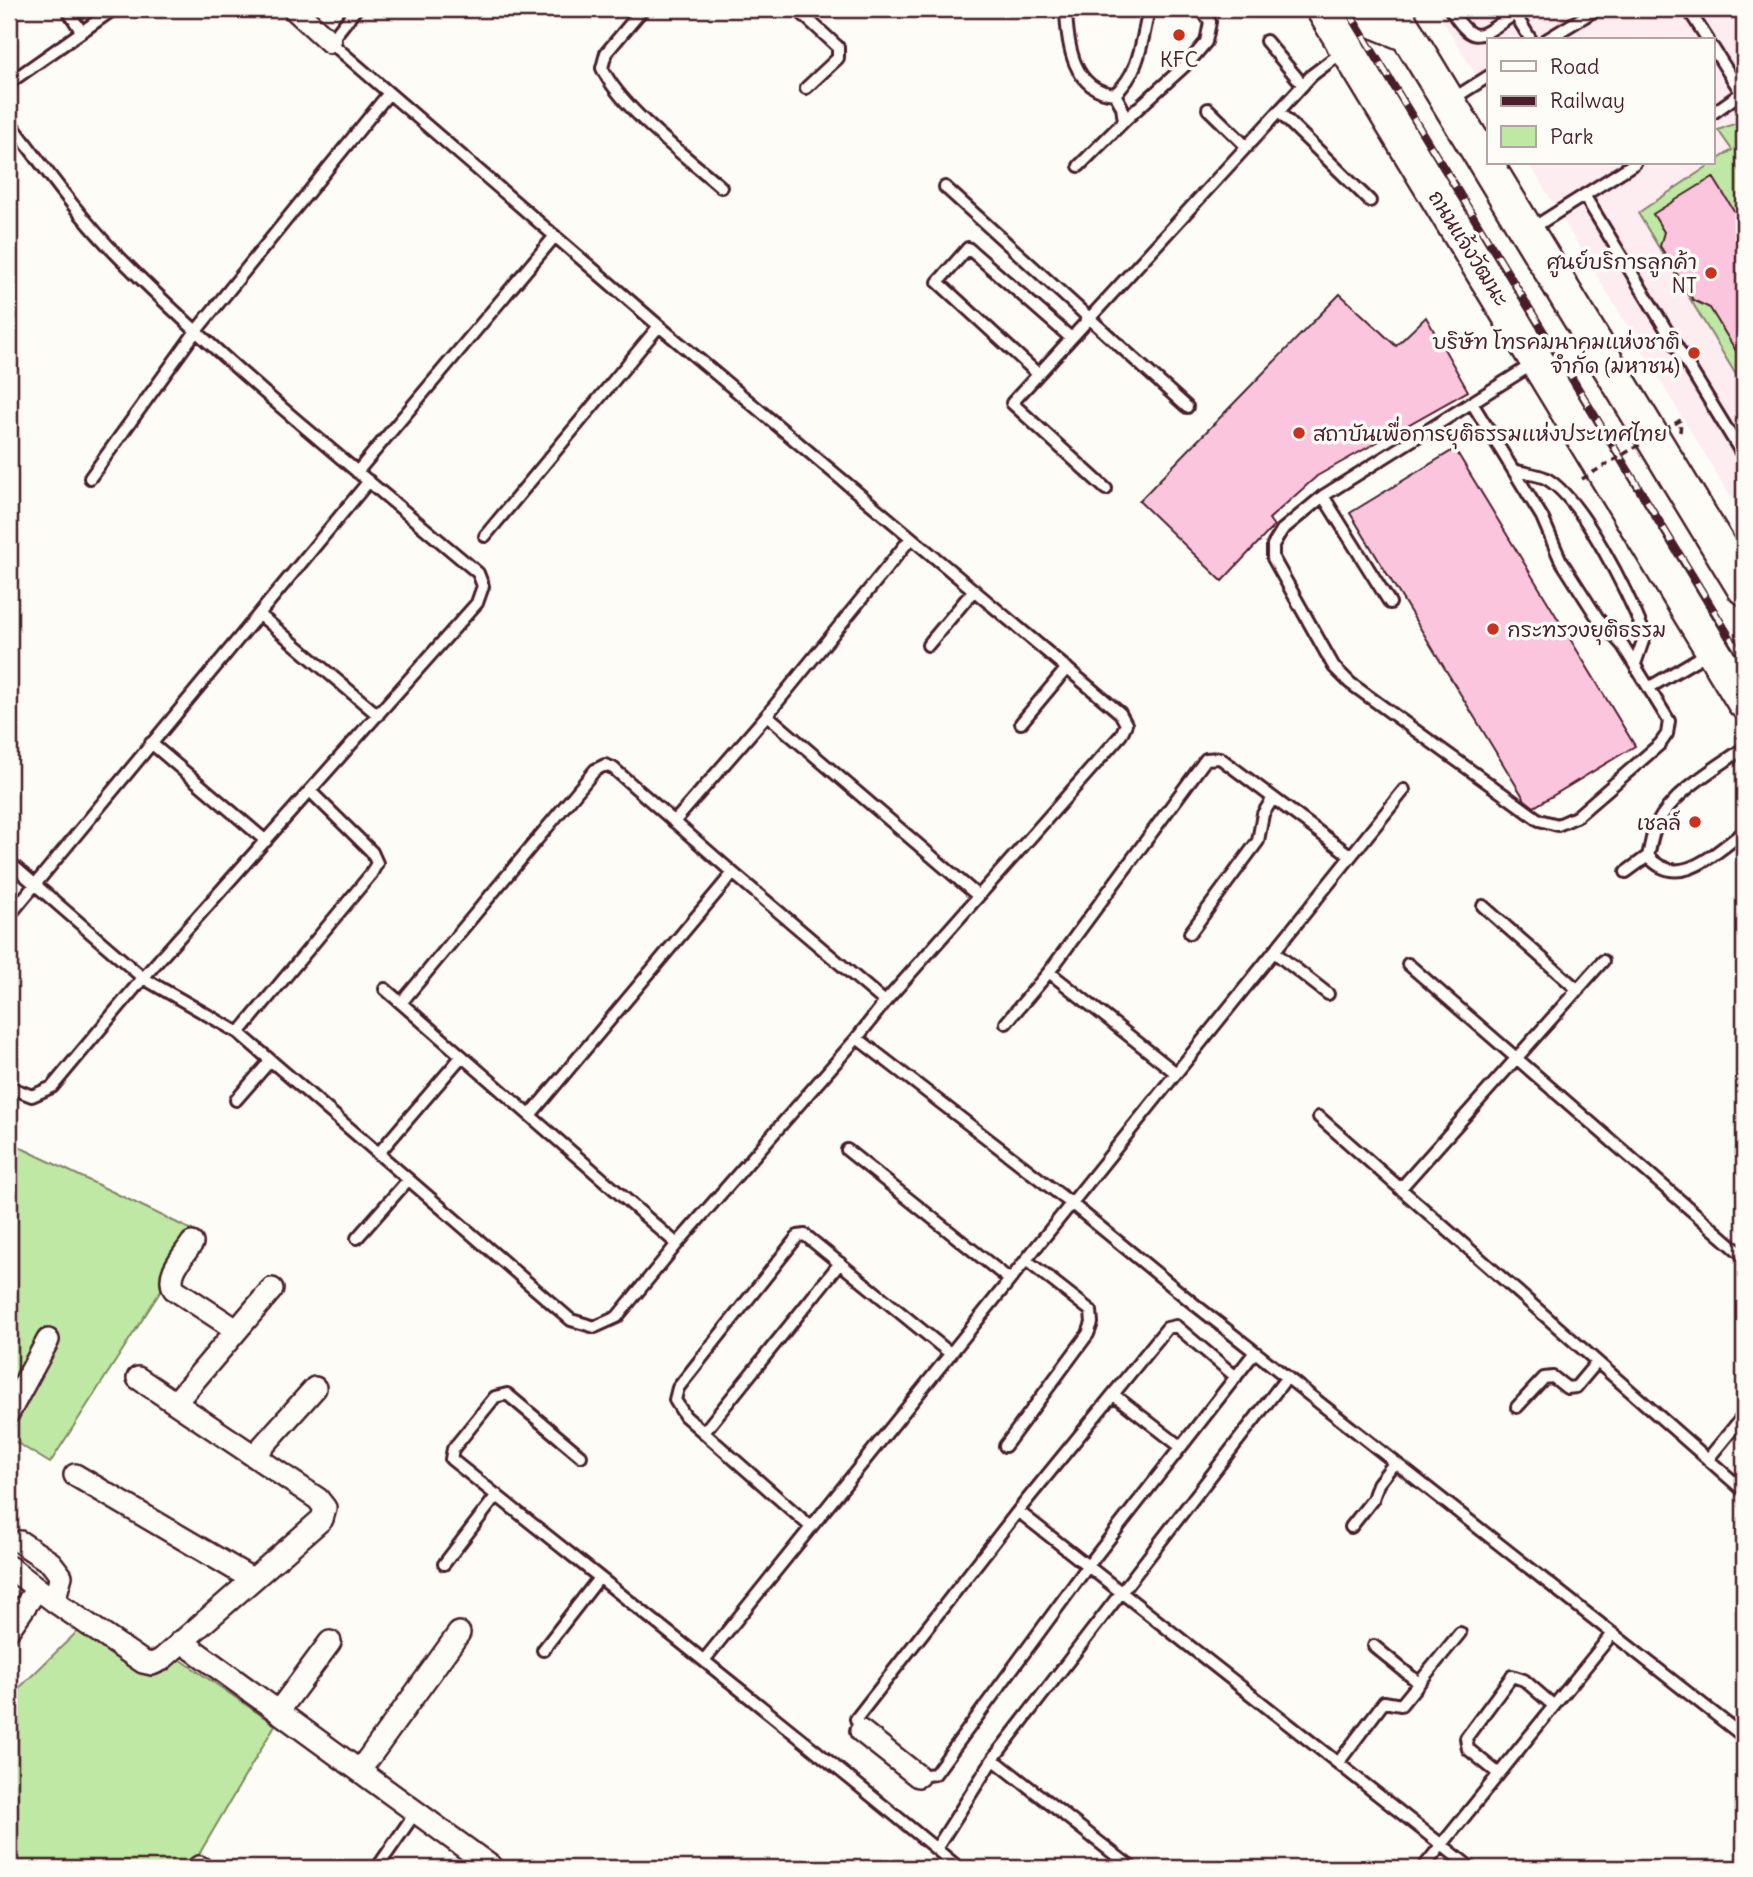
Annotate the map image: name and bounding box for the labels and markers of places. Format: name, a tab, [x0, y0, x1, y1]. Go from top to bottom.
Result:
marker: KFC	[1171, 27, 1187, 43]
place label: KFC	[1160, 46, 1198, 73]
place label: ศูนย์บริการลูกค้า NT	[1546, 248, 1697, 299]
marker: ศูนย์บริการลูกค้า NT	[1703, 265, 1719, 281]
place label: บริษัท โทรคมนาคมแห่งชาติ จำกัด (มหาชน)	[1432, 328, 1680, 379]
marker: บริษัท โทรคมนาคมแห่งชาติ จำกัด (มหาชน)	[1686, 345, 1702, 361]
place label: สถาบันเพื่อการยุติธรรมแห่งประเทศไทย	[1313, 416, 1667, 450]
marker: สถาบันเพื่อการยุติธรรมแห่งประเทศไทย	[1291, 425, 1307, 441]
place label: กระทรวงยุติธรรม	[1507, 616, 1666, 646]
marker: กระทรวงยุติธรรม	[1485, 621, 1501, 637]
place label: เชลล์	[1637, 809, 1681, 836]
marker: เชลล์	[1687, 814, 1703, 830]

